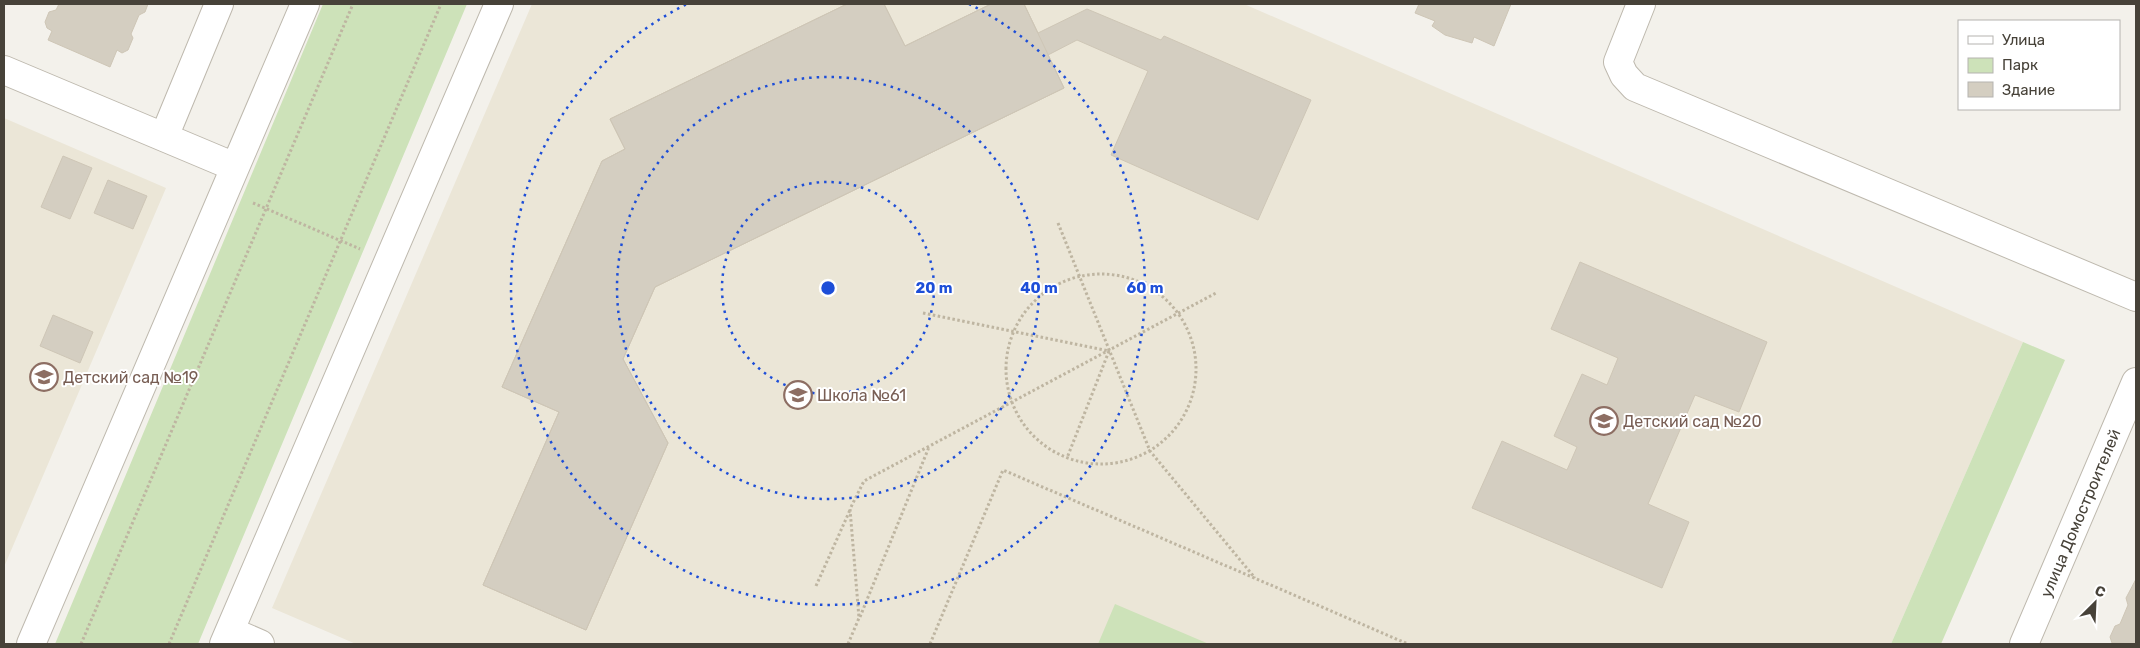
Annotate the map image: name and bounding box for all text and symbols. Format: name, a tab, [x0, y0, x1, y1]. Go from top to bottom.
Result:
legend	[1958, 20, 2120, 110]
text: Улица	[2002, 31, 2045, 49]
text: Парк	[2002, 56, 2038, 74]
text: Здание	[2002, 81, 2055, 99]
centre of rings	[819, 279, 837, 297]
text: 20 m	[916, 279, 952, 297]
text: 40 m	[1020, 279, 1058, 297]
text: 60 m	[1127, 279, 1163, 297]
school or university icon: Детский сад №19	[29, 362, 59, 392]
place label: Детский сад №19	[63, 368, 198, 387]
school or university icon: Школа №61	[783, 380, 813, 410]
place label: Школа №61	[817, 386, 906, 405]
school or university icon: Детский сад №20	[1589, 406, 1619, 436]
place label: Детский сад №20	[1623, 412, 1762, 431]
street label: улица Домостроителей	[2036, 426, 2125, 600]
north arrow	[2070, 578, 2120, 628]
text: С	[2092, 582, 2108, 601]

